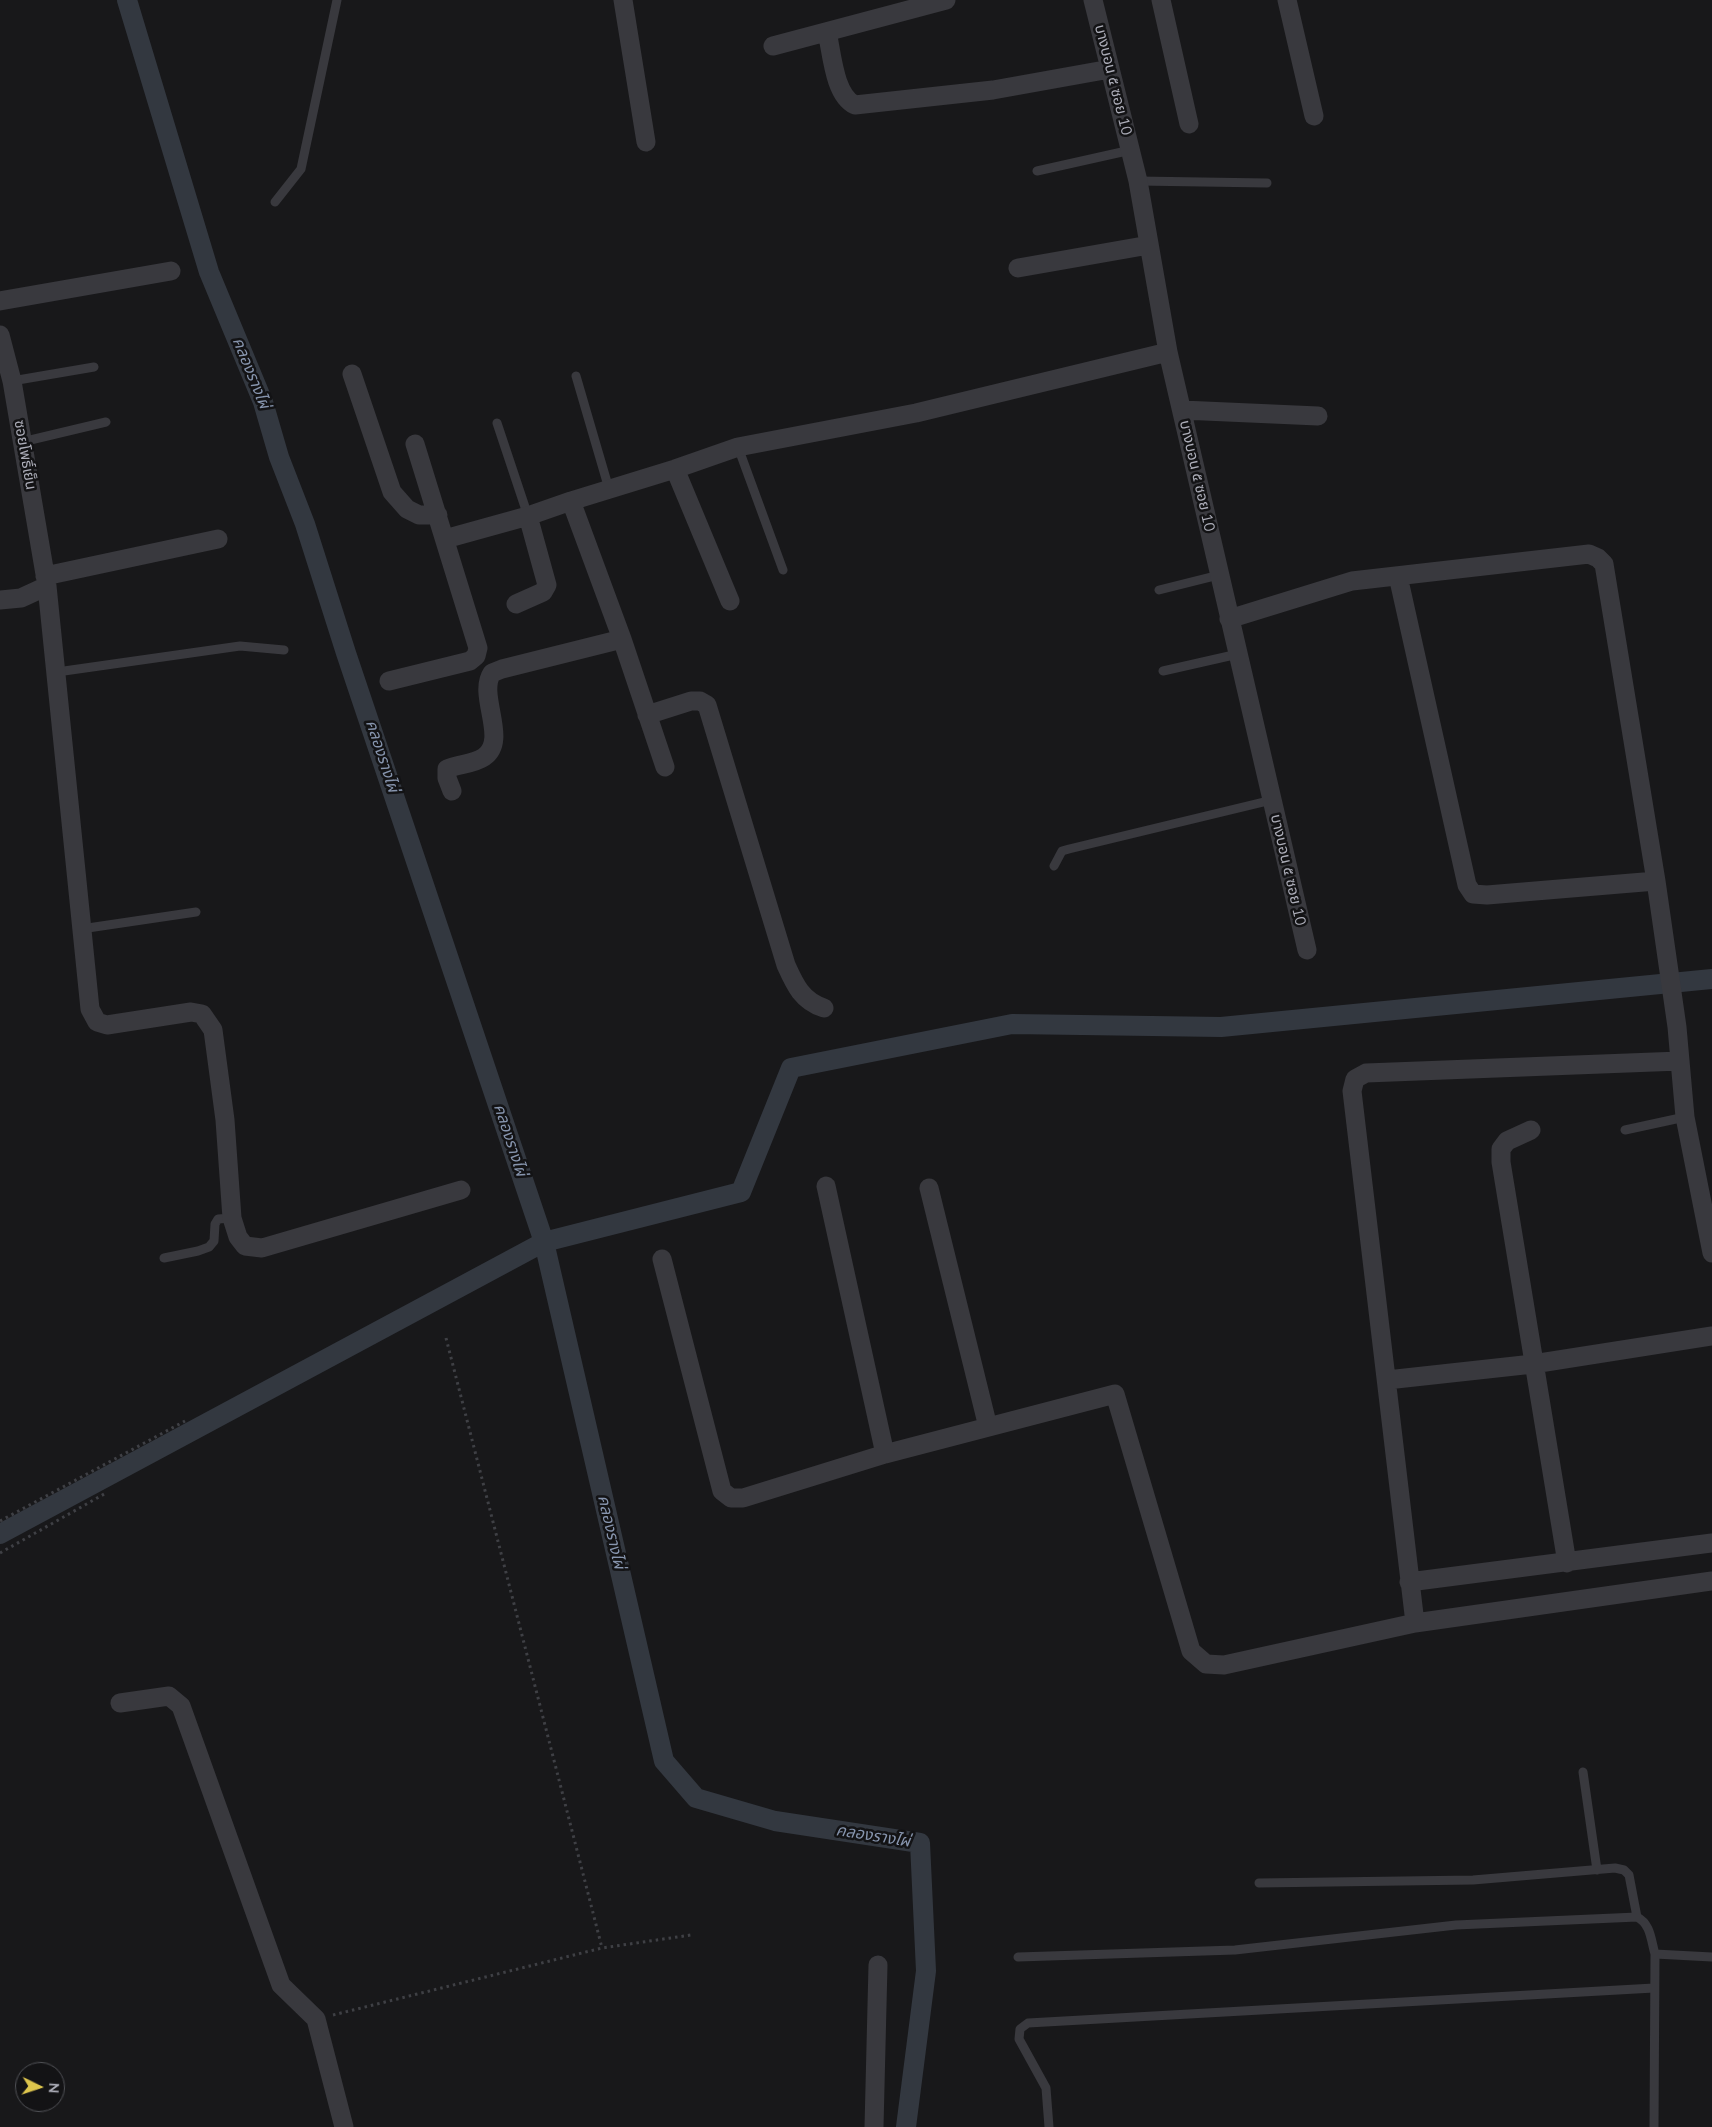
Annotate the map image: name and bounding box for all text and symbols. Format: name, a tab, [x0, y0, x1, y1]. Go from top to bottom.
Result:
street label: บางบอน ๕ ซอย 10	[1091, 23, 1135, 137]
water label: คลองรางไผ่	[228, 335, 274, 411]
street label: ซอยโพธิ์เย็น	[10, 419, 40, 491]
street label: บางบอน ๕ ซอย 10	[1175, 419, 1219, 533]
water label: คลองรางไผ่	[361, 717, 403, 795]
street label: บางบอน ๕ ซอย 10	[1266, 813, 1310, 927]
water label: คลองรางไผ่	[489, 1101, 531, 1179]
water label: คลองรางไผ่	[593, 1493, 629, 1571]
water label: คลองรางไผ่	[835, 1821, 911, 1851]
north arrow	[15, 2062, 65, 2112]
text: N	[45, 2082, 63, 2094]

